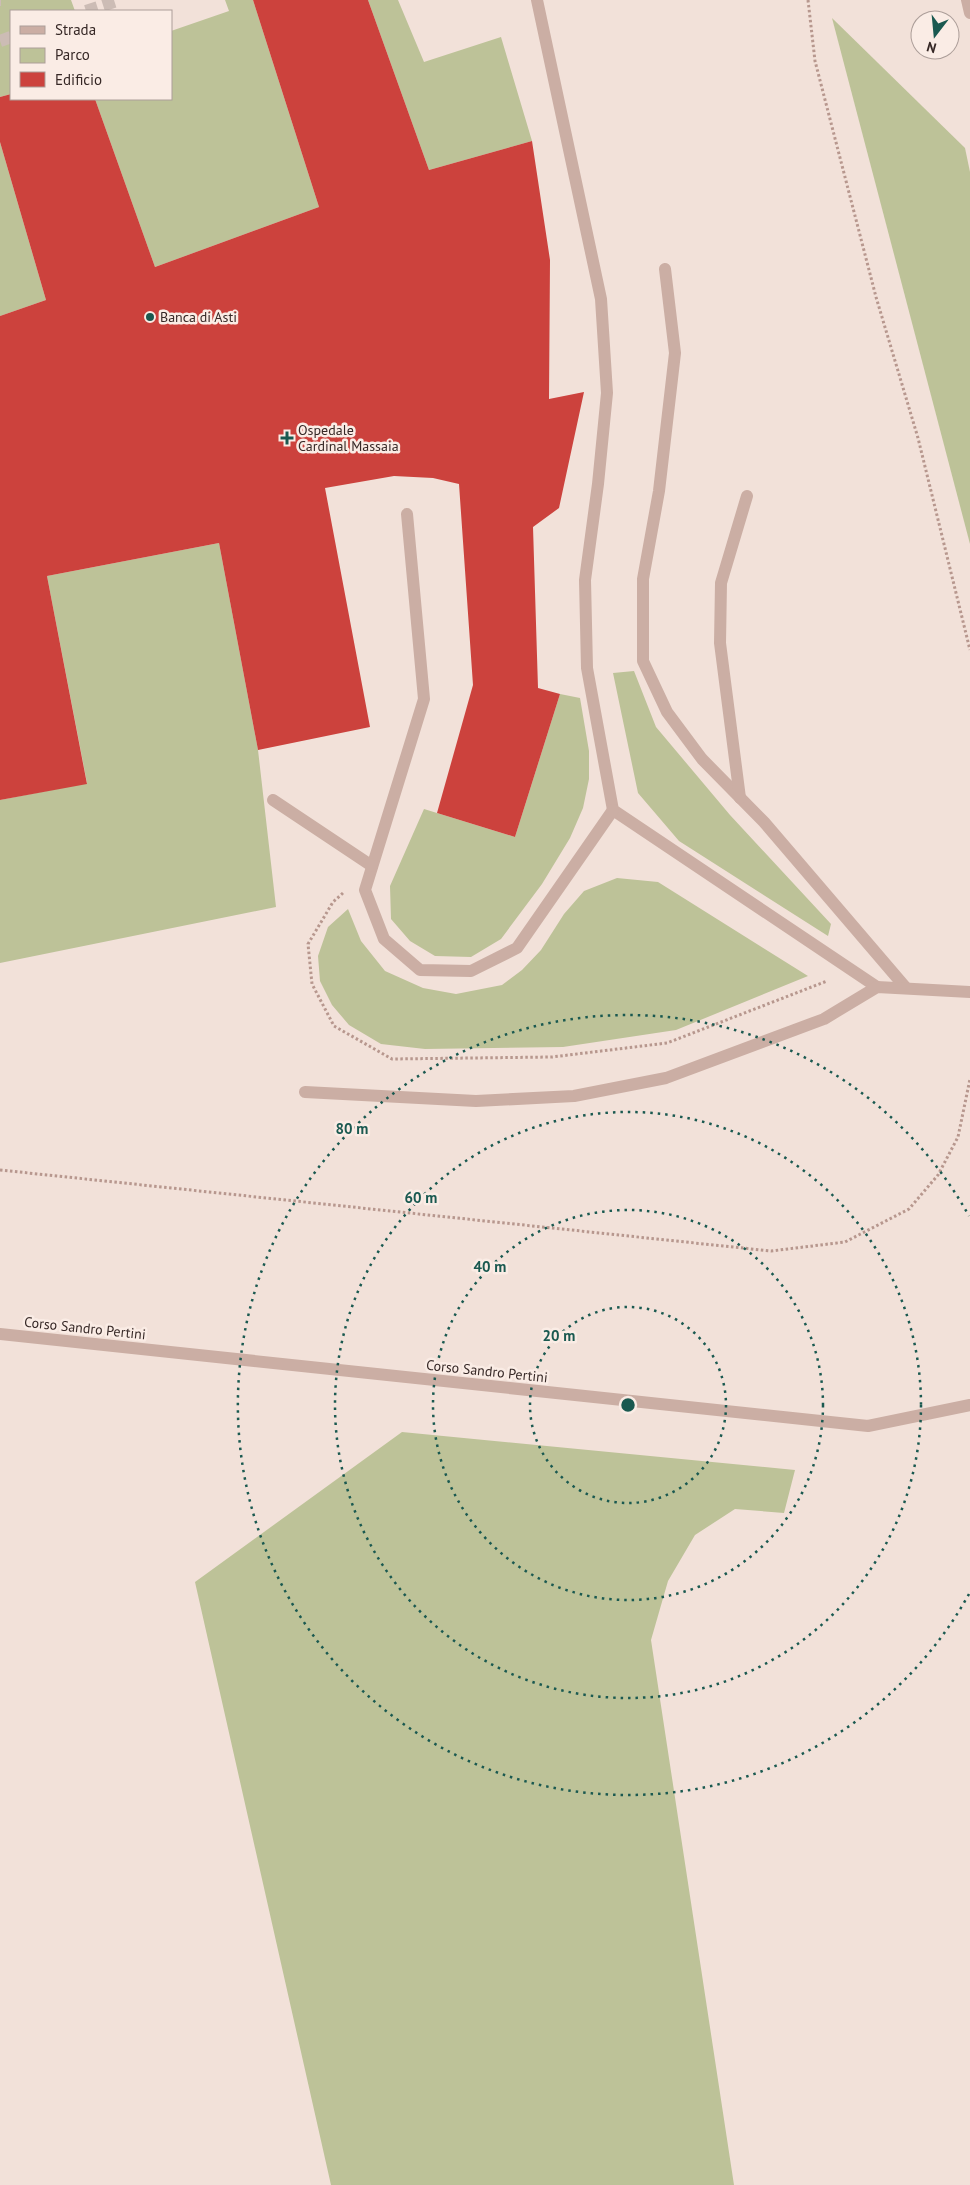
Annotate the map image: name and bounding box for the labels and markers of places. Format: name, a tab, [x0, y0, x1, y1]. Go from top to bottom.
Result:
place label: Banca di Asti	[160, 308, 237, 326]
marker: Banca di Asti	[144, 311, 156, 323]
place label: Ospedale Cardinal Massaia	[298, 421, 399, 455]
marker: Ospedale Cardinal Massaia	[280, 431, 294, 445]
centre of rings	[619, 1396, 637, 1414]

